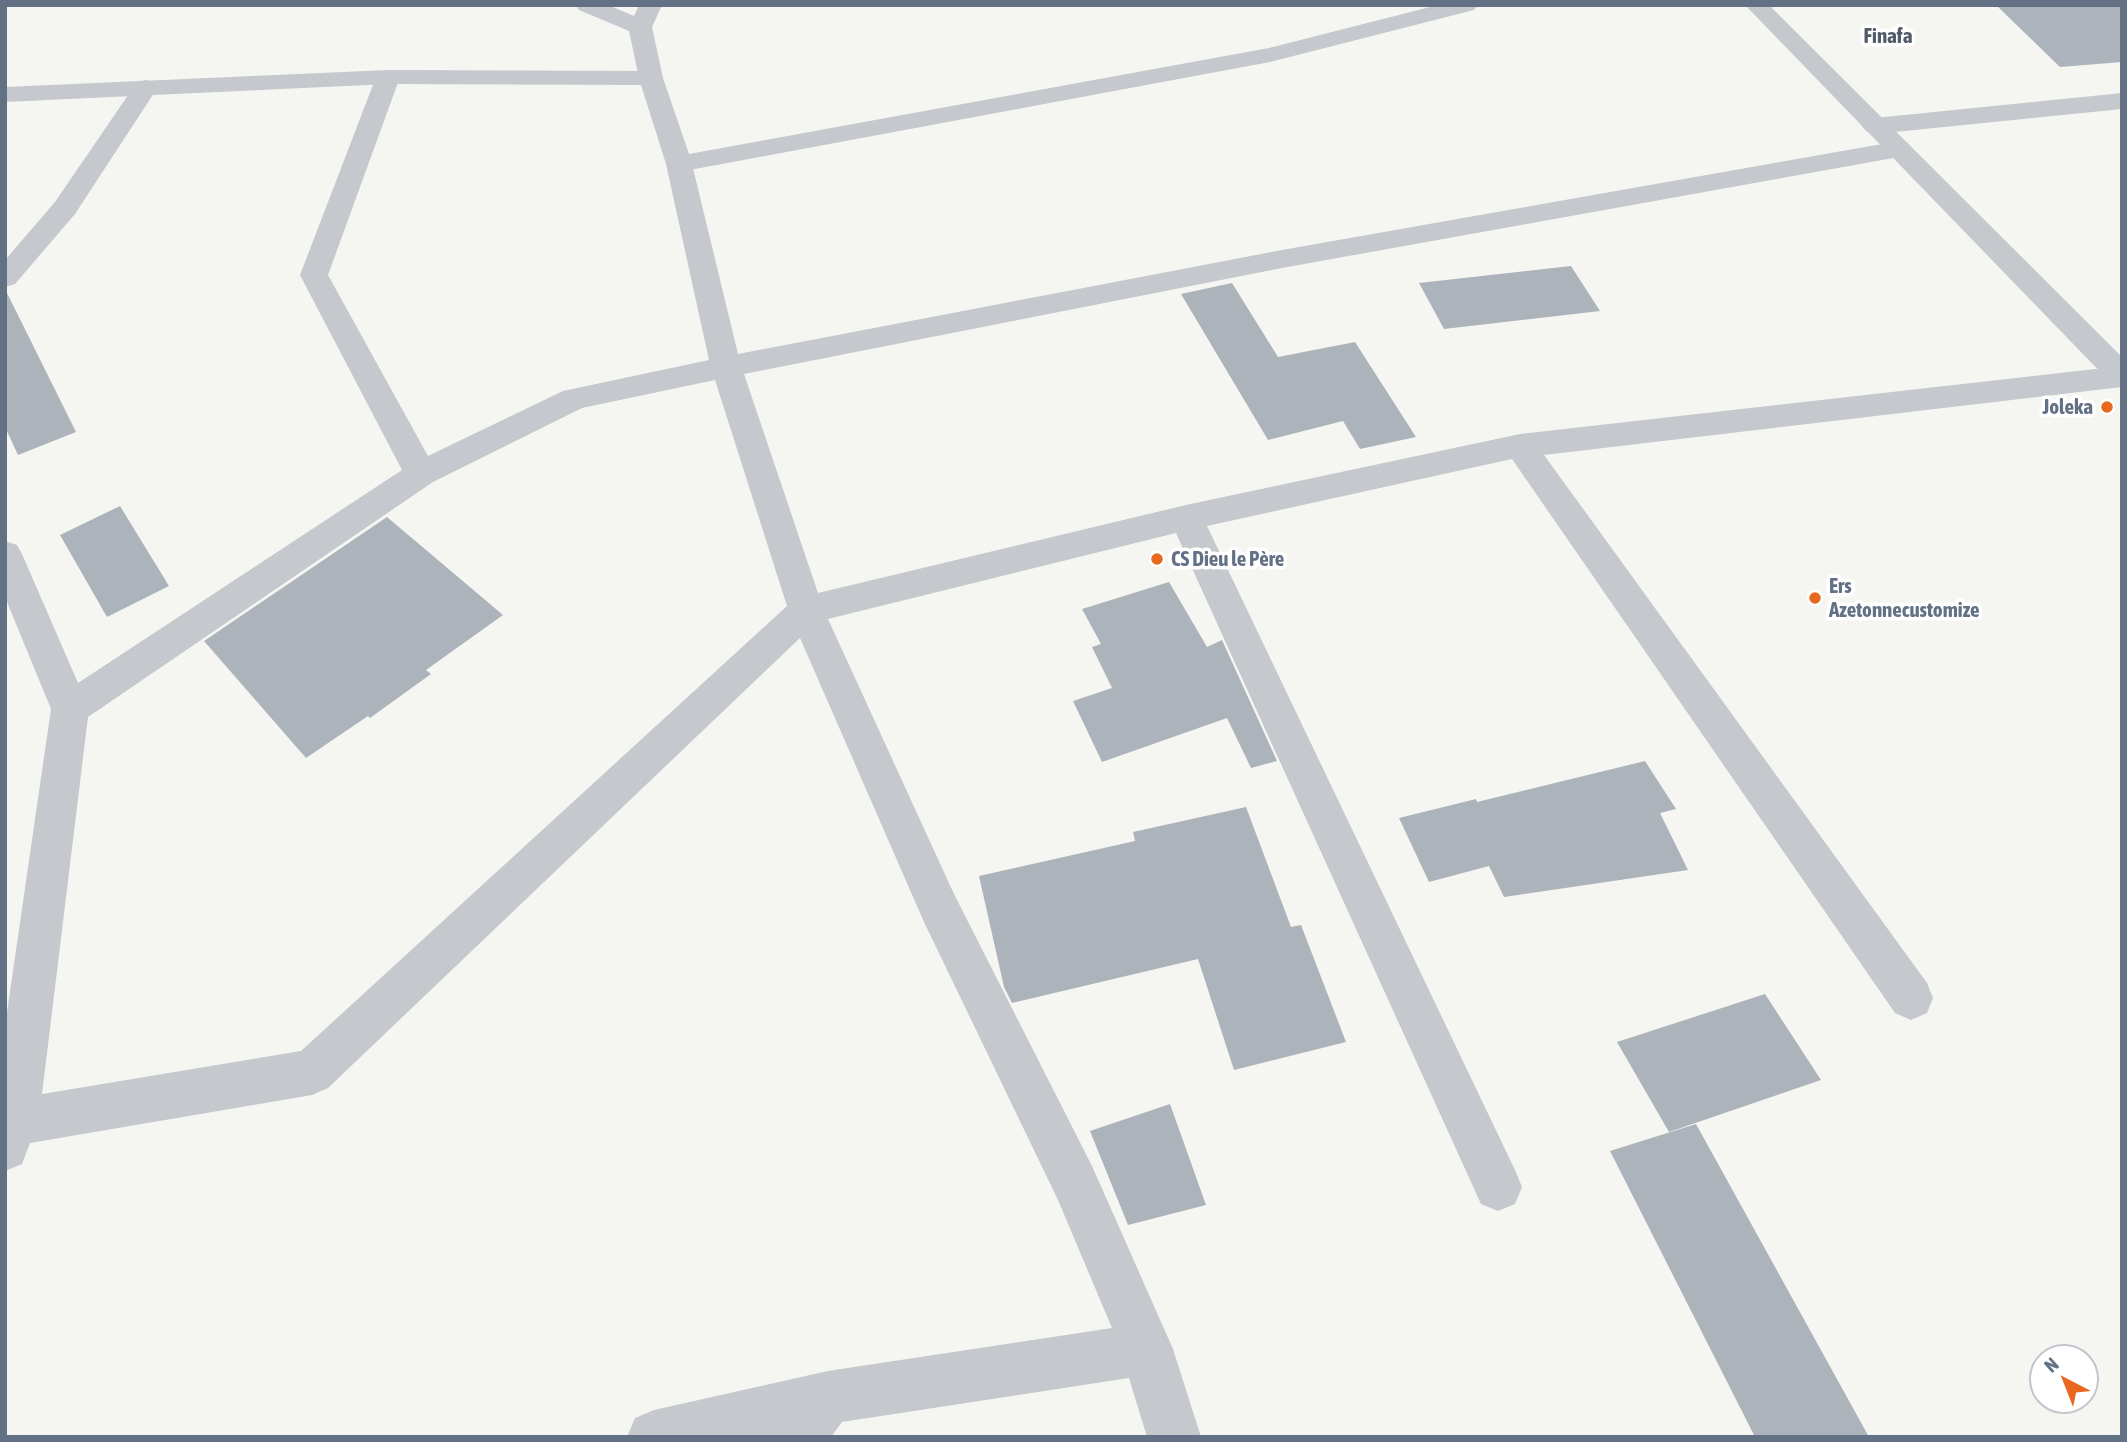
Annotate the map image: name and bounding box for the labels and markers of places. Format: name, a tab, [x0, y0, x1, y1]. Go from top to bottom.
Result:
place label: Joleka	[2043, 394, 2093, 420]
marker: Joleka	[2099, 399, 2115, 415]
place label: CS Dieu le Père	[1171, 546, 1284, 572]
marker: CS Dieu le Père	[1149, 551, 1165, 567]
place label: Ers Azetonnecustomize	[1829, 573, 1980, 623]
marker: Ers Azetonnecustomize	[1807, 590, 1823, 606]

